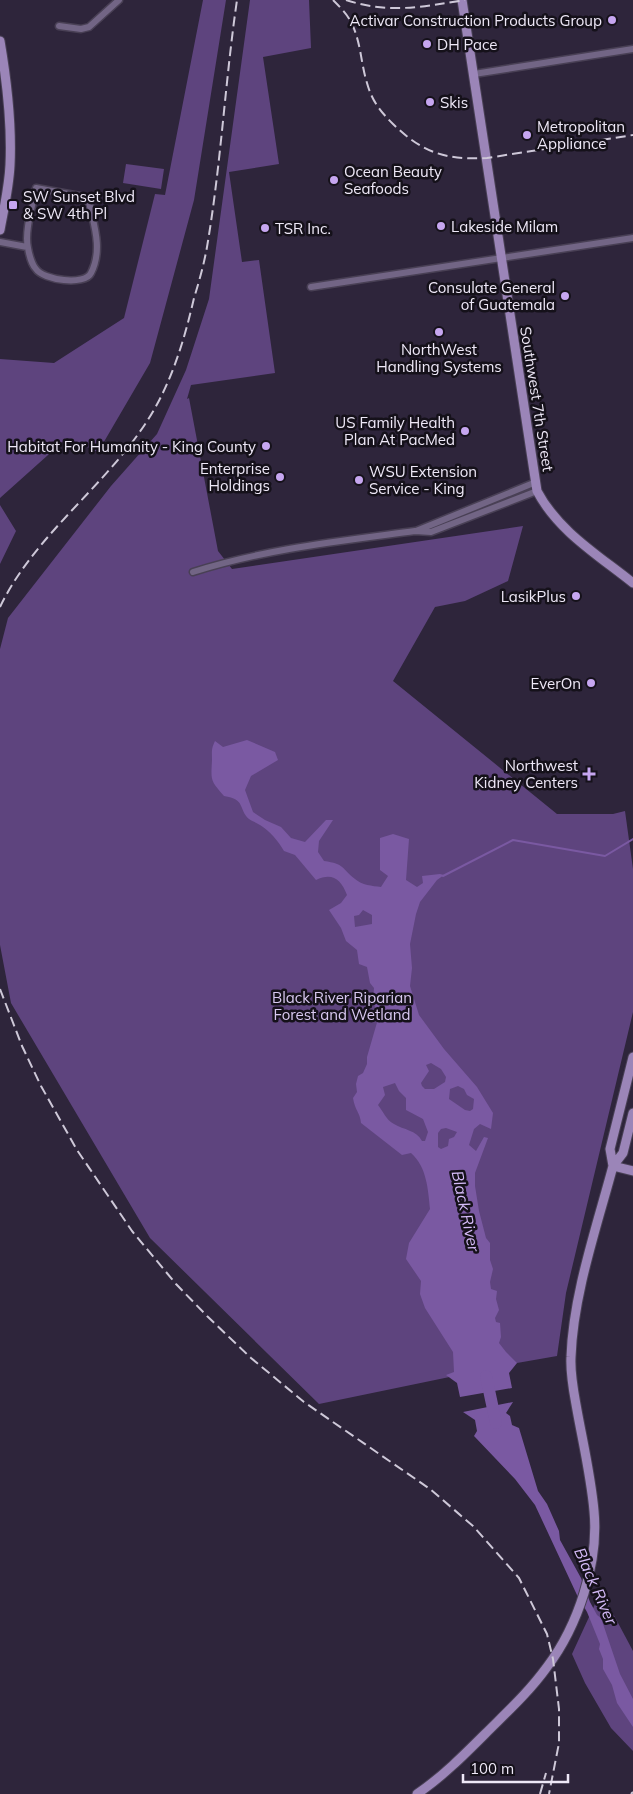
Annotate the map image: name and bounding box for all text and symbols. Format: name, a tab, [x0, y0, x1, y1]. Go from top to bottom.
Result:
place label: Activar Construction Products Group	[350, 11, 602, 30]
marker: Activar Construction Products Group	[606, 14, 618, 26]
place label: DH Pace	[437, 35, 497, 54]
marker: DH Pace	[421, 38, 433, 50]
place label: Skis	[440, 93, 468, 112]
marker: Skis	[424, 96, 436, 108]
place label: Metropolitan Appliance	[537, 117, 625, 153]
marker: Metropolitan Appliance	[521, 129, 533, 141]
place label: Ocean Beauty Seafoods	[344, 162, 442, 198]
marker: Ocean Beauty Seafoods	[328, 174, 340, 186]
place label: SW Sunset Blvd & SW 4th Pl	[23, 187, 135, 223]
marker: SW Sunset Blvd & SW 4th Pl	[7, 199, 19, 211]
place label: Lakeside Milam	[451, 217, 558, 236]
place label: TSR Inc.	[275, 219, 331, 238]
marker: Lakeside Milam	[435, 220, 447, 232]
marker: TSR Inc.	[259, 222, 271, 234]
place label: Consulate General of Guatemala	[428, 278, 555, 314]
marker: Consulate General of Guatemala	[559, 290, 571, 302]
street label: Southwest 7th Street	[516, 325, 558, 473]
marker: NorthWest Handling Systems	[433, 326, 445, 338]
place label: NorthWest Handling Systems	[376, 340, 502, 376]
place label: US Family Health Plan At PacMed	[335, 413, 455, 449]
marker: US Family Health Plan At PacMed	[459, 425, 471, 437]
place label: Habitat For Humanity - King County	[7, 437, 256, 456]
marker: Habitat For Humanity - King County	[260, 440, 272, 452]
place label: Enterprise Holdings	[200, 459, 270, 495]
place label: WSU Extension Service - King	[369, 462, 477, 498]
marker: Enterprise Holdings	[274, 471, 286, 483]
marker: WSU Extension Service - King	[353, 474, 365, 486]
place label: LasikPlus	[501, 587, 566, 606]
marker: LasikPlus	[570, 590, 582, 602]
place label: EverOn	[530, 674, 581, 693]
marker: EverOn	[585, 677, 597, 689]
place label: Northwest Kidney Centers	[474, 756, 578, 792]
marker: Northwest Kidney Centers	[582, 767, 596, 781]
park label: Black River Riparian Forest and Wetland	[272, 988, 412, 1024]
water label: Black River	[448, 1169, 485, 1255]
water label: Black River	[570, 1544, 622, 1629]
scale bar	[463, 1752, 568, 1784]
text: 100 m	[470, 1759, 514, 1778]

